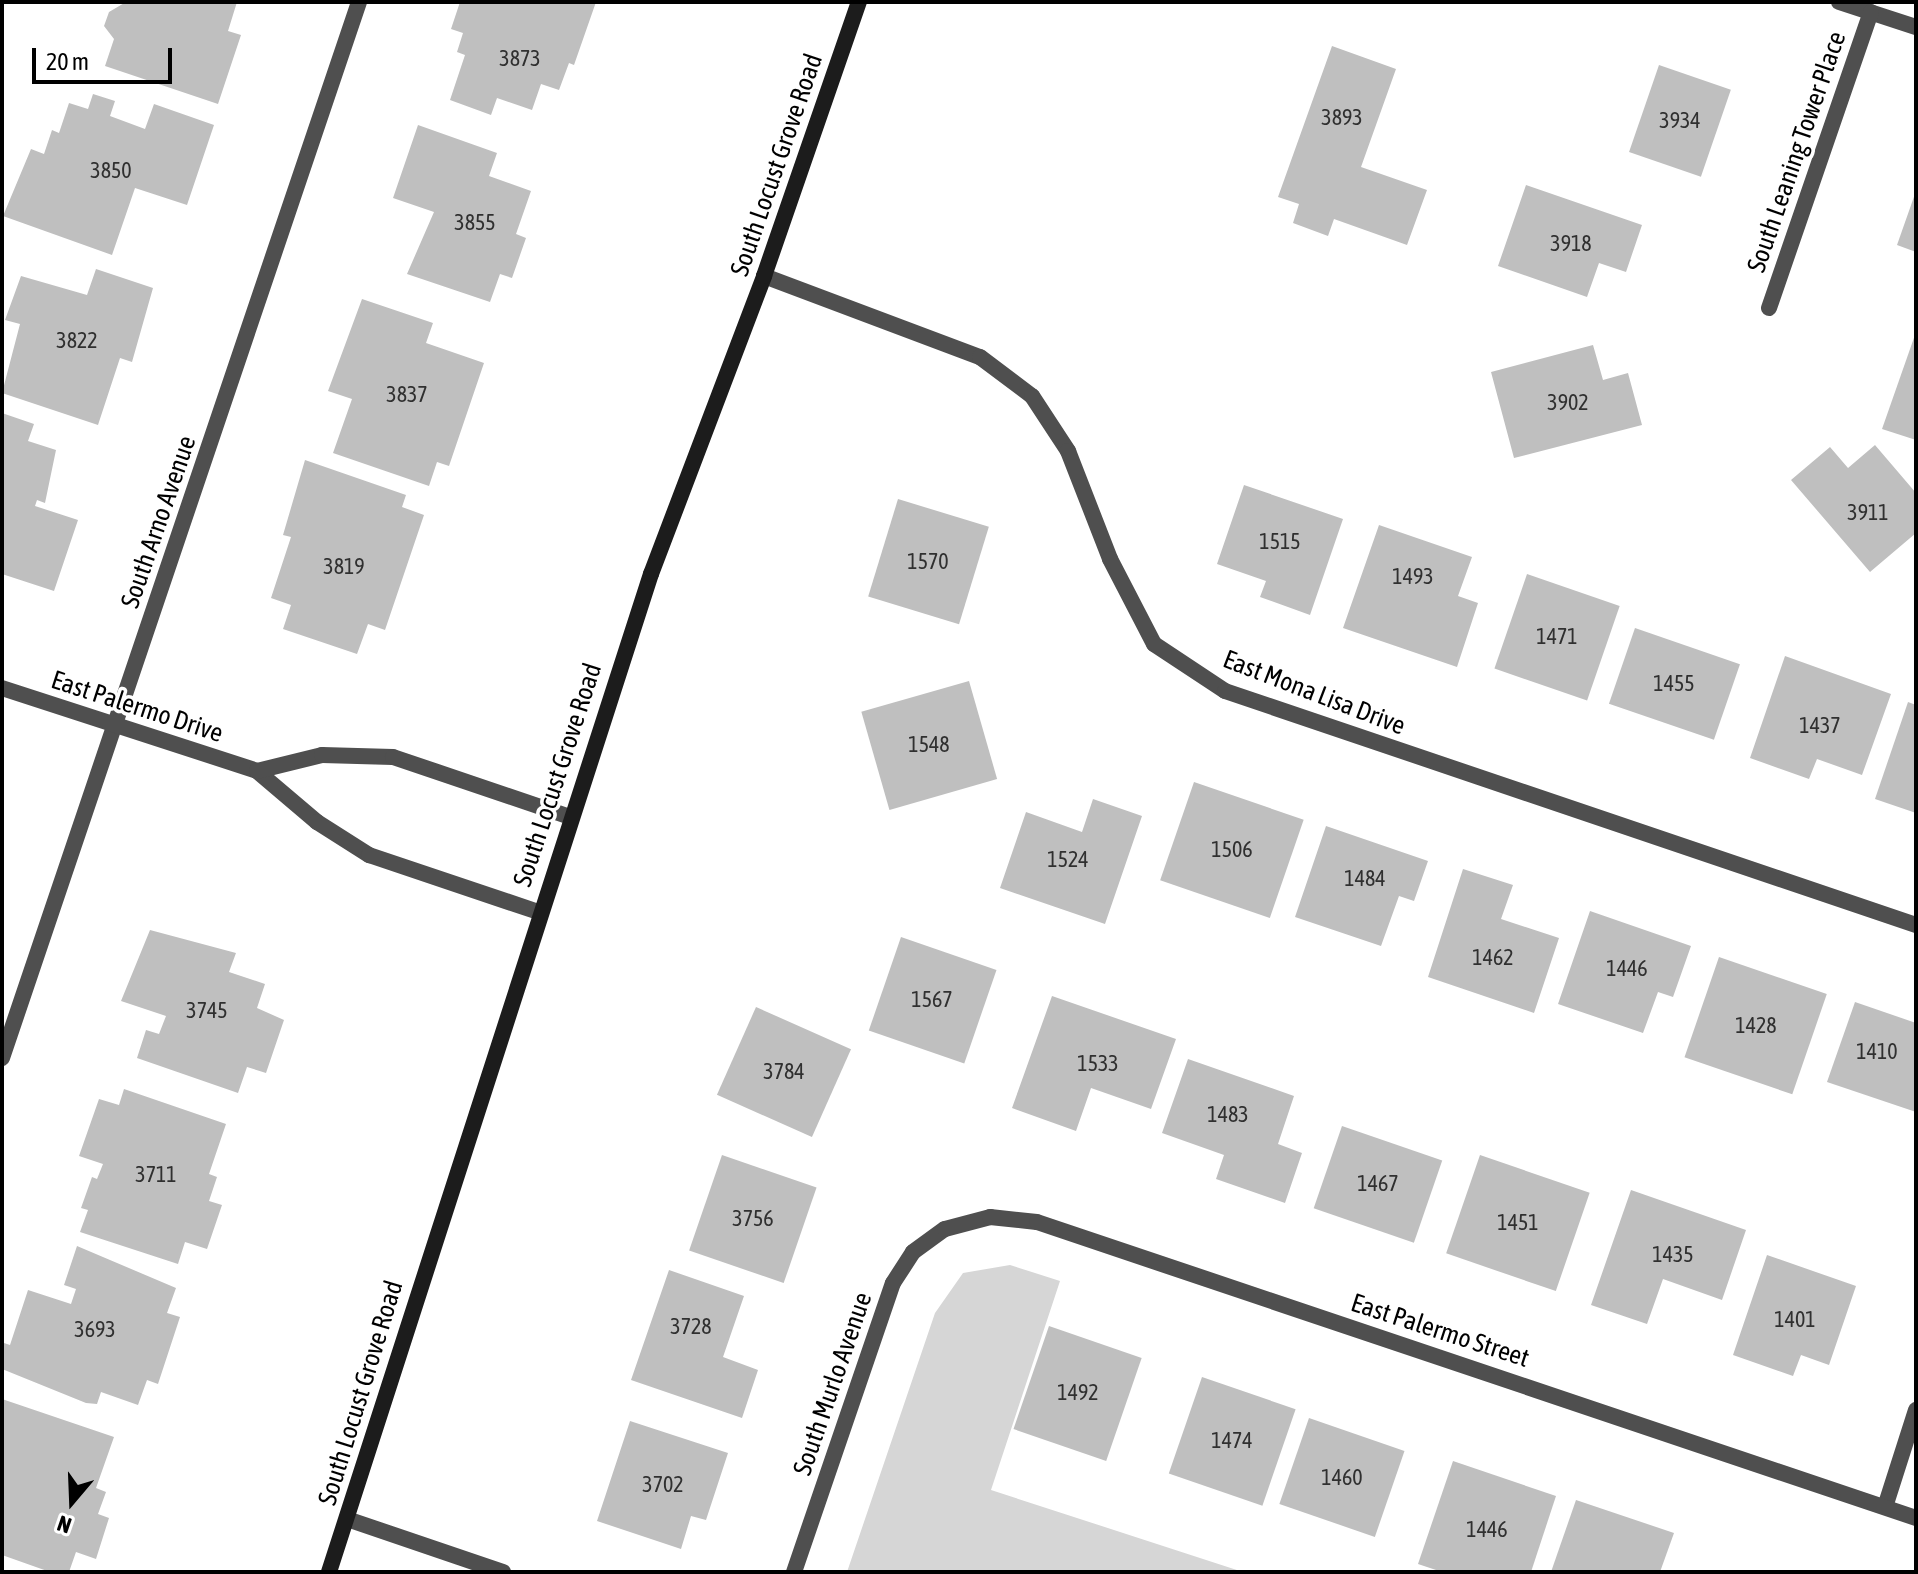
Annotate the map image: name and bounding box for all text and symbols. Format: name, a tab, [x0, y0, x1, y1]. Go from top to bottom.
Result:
street label: South Leaning Tower Place	[1741, 28, 1853, 276]
scale bar	[36, 32, 176, 82]
house number: 3873	[499, 46, 541, 72]
text: 20 m	[46, 48, 89, 75]
street label: South Locust Grove Road	[724, 50, 830, 280]
house number: 3893	[1321, 105, 1363, 131]
house number: 3934	[1659, 108, 1701, 134]
house number: 3850	[90, 158, 132, 184]
house number: 3855	[454, 210, 496, 236]
house number: 3918	[1550, 231, 1592, 257]
house number: 3822	[56, 328, 98, 354]
house number: 3837	[386, 382, 428, 408]
house number: 3902	[1547, 390, 1589, 416]
street label: South Arno Avenue	[115, 432, 203, 612]
house number: 3911	[1847, 500, 1889, 526]
house number: 1515	[1259, 529, 1301, 555]
house number: 1570	[907, 549, 949, 575]
house number: 3819	[323, 554, 365, 580]
house number: 1493	[1392, 564, 1434, 590]
house number: 1471	[1536, 624, 1578, 650]
street label: East Mona Lisa Drive	[1218, 644, 1410, 742]
street label: South Locust Grove Road	[507, 659, 609, 891]
street label: East Palermo Drive	[47, 665, 227, 749]
house number: 1455	[1653, 671, 1695, 697]
house number: 1437	[1799, 713, 1841, 739]
house number: 1548	[908, 732, 950, 758]
house number: 1506	[1211, 837, 1253, 863]
house number: 1524	[1047, 847, 1089, 873]
house number: 1484	[1344, 866, 1386, 892]
house number: 1462	[1472, 945, 1514, 971]
house number: 1446	[1606, 956, 1648, 982]
house number: 1567	[911, 987, 953, 1013]
house number: 3745	[186, 998, 228, 1024]
house number: 1428	[1735, 1013, 1777, 1039]
house number: 1410	[1856, 1039, 1898, 1065]
house number: 1533	[1077, 1051, 1119, 1077]
house number: 3784	[763, 1059, 805, 1085]
house number: 1483	[1207, 1102, 1249, 1128]
house number: 3711	[135, 1162, 177, 1188]
house number: 1467	[1357, 1171, 1399, 1197]
house number: 3756	[732, 1206, 774, 1232]
house number: 1451	[1497, 1210, 1539, 1236]
house number: 1435	[1652, 1242, 1694, 1268]
street label: South Locust Grove Road	[312, 1277, 410, 1509]
street label: South Murlo Avenue	[787, 1288, 879, 1480]
street label: East Palermo Street	[1347, 1288, 1533, 1374]
house number: 1401	[1774, 1307, 1816, 1333]
house number: 3728	[670, 1314, 712, 1340]
house number: 3693	[74, 1317, 116, 1343]
house number: 1492	[1057, 1380, 1099, 1406]
house number: 1474	[1211, 1428, 1253, 1454]
north arrow	[32, 1462, 112, 1542]
house number: 1460	[1321, 1465, 1363, 1491]
house number: 3702	[642, 1472, 684, 1498]
text: N	[54, 1510, 75, 1539]
house number: 1446	[1466, 1517, 1508, 1543]

